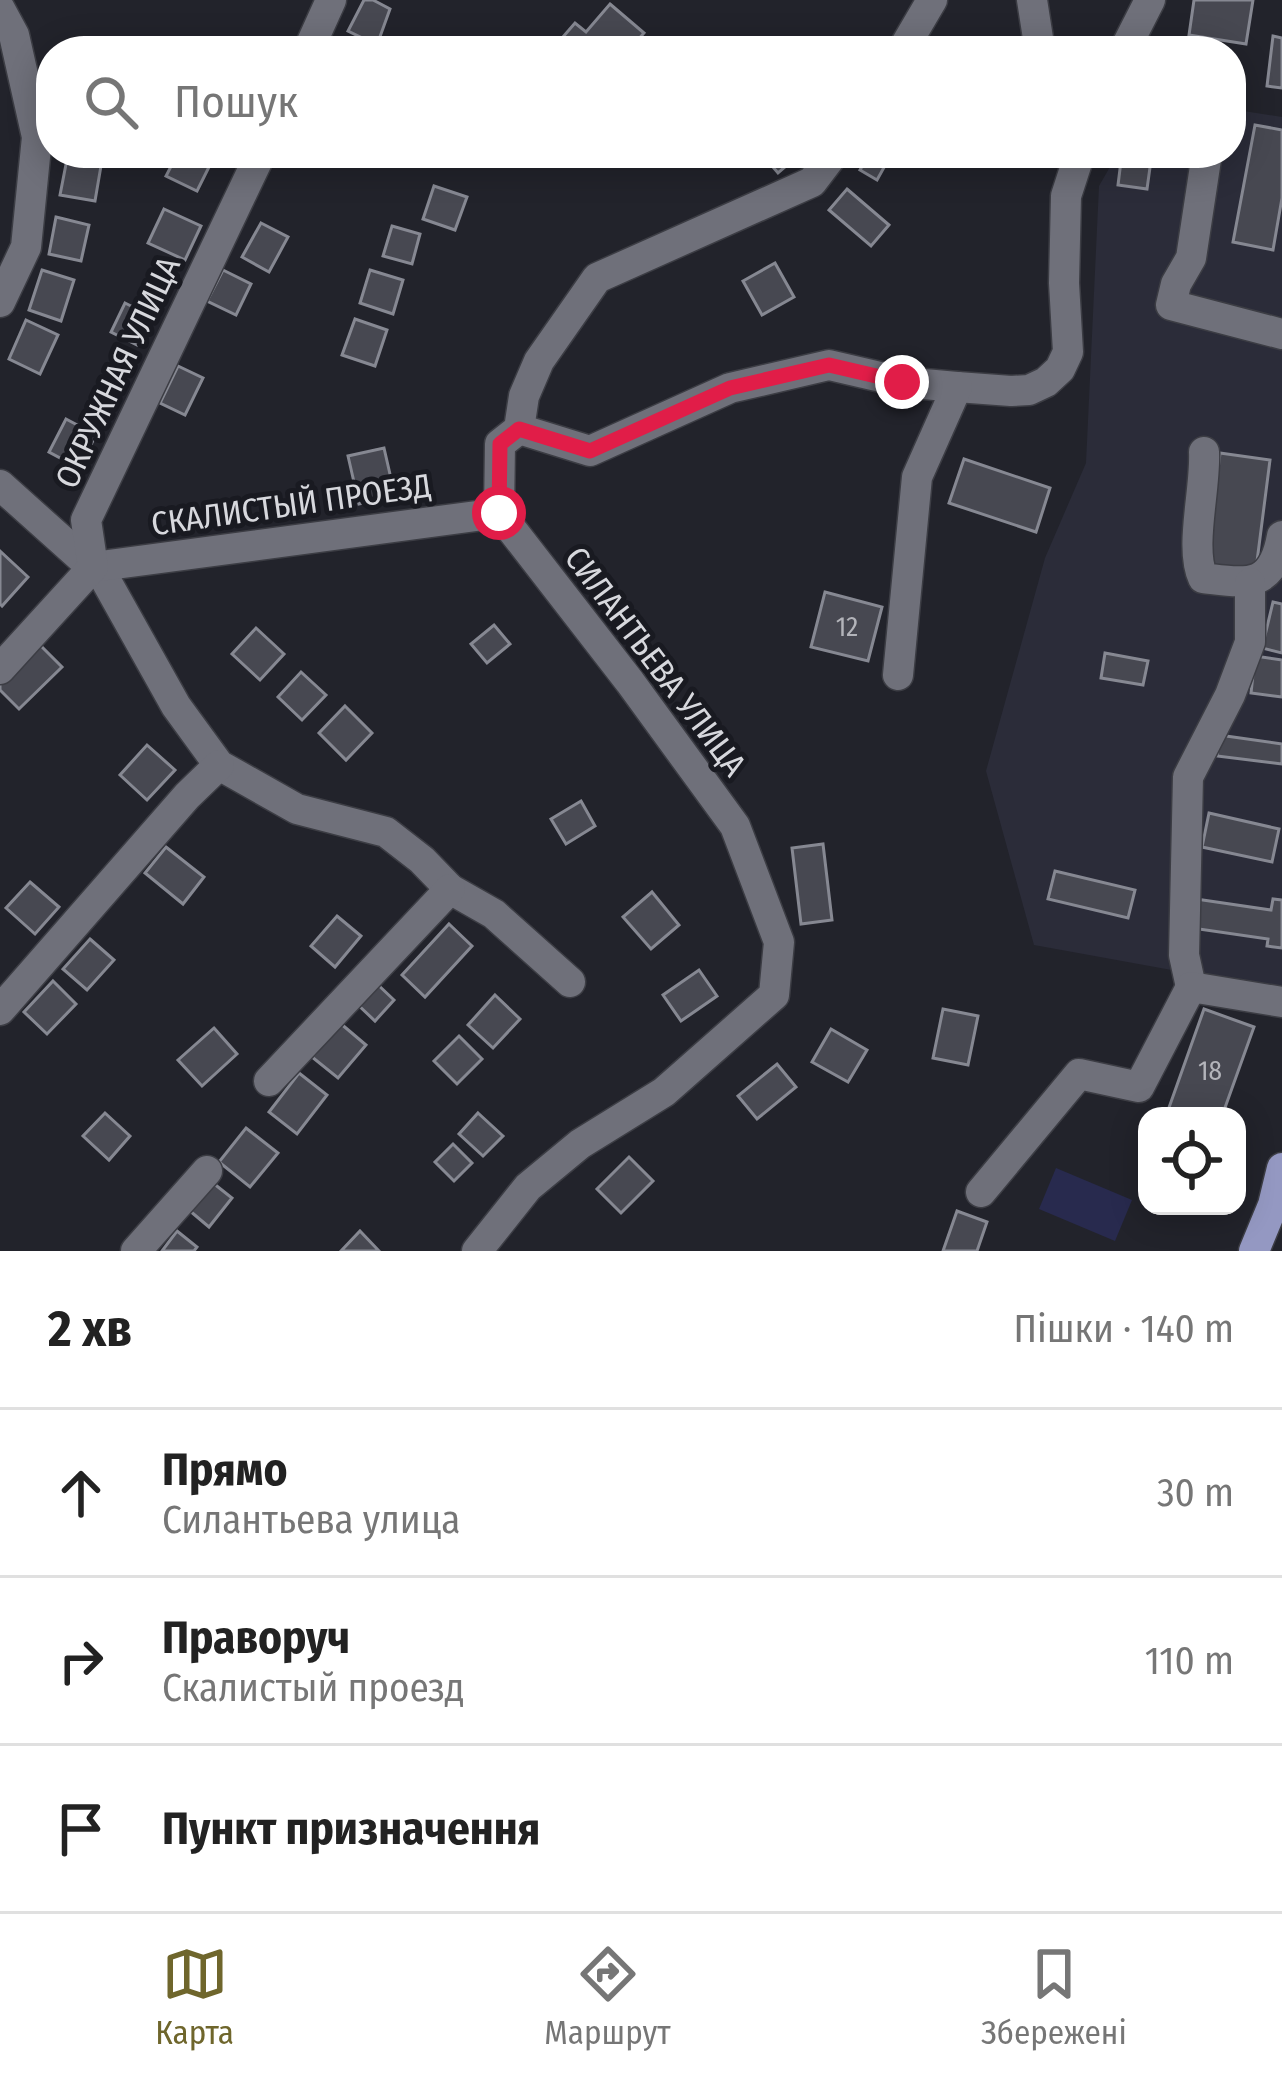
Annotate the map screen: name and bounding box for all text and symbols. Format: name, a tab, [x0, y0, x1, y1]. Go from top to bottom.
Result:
search box	[36, 36, 1246, 168]
icon: search	[78, 69, 144, 135]
text: Пошук	[174, 75, 298, 129]
street label: ОКРУЖНАЯ УЛИЦА	[47, 250, 189, 494]
route end	[875, 355, 929, 409]
street label: СКАЛИСТЫЙ ПРОЕЗД	[149, 466, 434, 544]
route start	[472, 486, 526, 540]
street label: СИЛАНТЬЕВА УЛИЦА	[556, 539, 755, 785]
house number: 12	[836, 611, 858, 643]
house number: 18	[1198, 1055, 1222, 1087]
map controls	[1138, 1107, 1246, 1215]
button: locate	[1138, 1107, 1246, 1215]
text: 2 хв	[48, 1298, 132, 1360]
text: Пішки · 140 m	[1013, 1306, 1234, 1352]
text: Прямо	[162, 1443, 287, 1497]
icon: ahead	[48, 1460, 114, 1526]
text: 30 m	[1157, 1470, 1234, 1516]
text: Силантьева улица	[162, 1497, 460, 1543]
text: Праворуч	[162, 1611, 350, 1665]
icon: right	[48, 1628, 114, 1694]
text: 110 m	[1145, 1638, 1234, 1684]
text: Скалистый проезд	[162, 1665, 464, 1711]
icon: arrive	[48, 1796, 114, 1862]
text: Пункт призначення	[162, 1802, 540, 1856]
tab: Карта	[155, 1941, 234, 2053]
tab: Маршрут	[544, 1941, 671, 2053]
tab: Збережені	[981, 1941, 1127, 2053]

